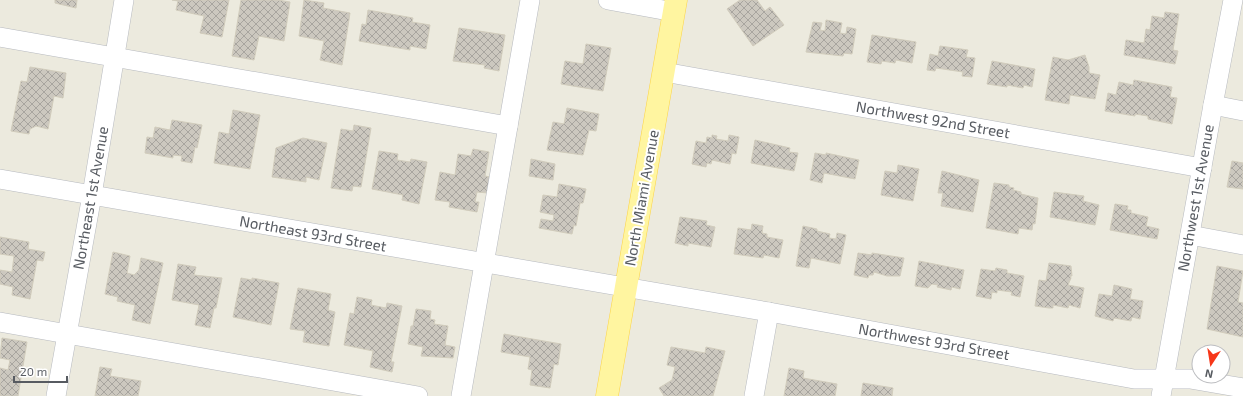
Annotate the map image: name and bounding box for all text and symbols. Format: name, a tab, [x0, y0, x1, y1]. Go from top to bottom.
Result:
street label: Northwest 92nd Street	[855, 97, 1012, 141]
street label: Northwest 1st Avenue	[1173, 123, 1217, 273]
street label: Northeast 1st Avenue	[69, 125, 111, 271]
street label: North Miami Avenue	[620, 128, 662, 267]
street label: Northeast 93rd Street	[238, 211, 388, 255]
street label: Northwest 93rd Street	[857, 319, 1011, 363]
north arrow	[1191, 344, 1231, 384]
scale bar	[14, 358, 67, 384]
text: 20 m	[20, 364, 47, 378]
text: N	[1204, 367, 1214, 381]

